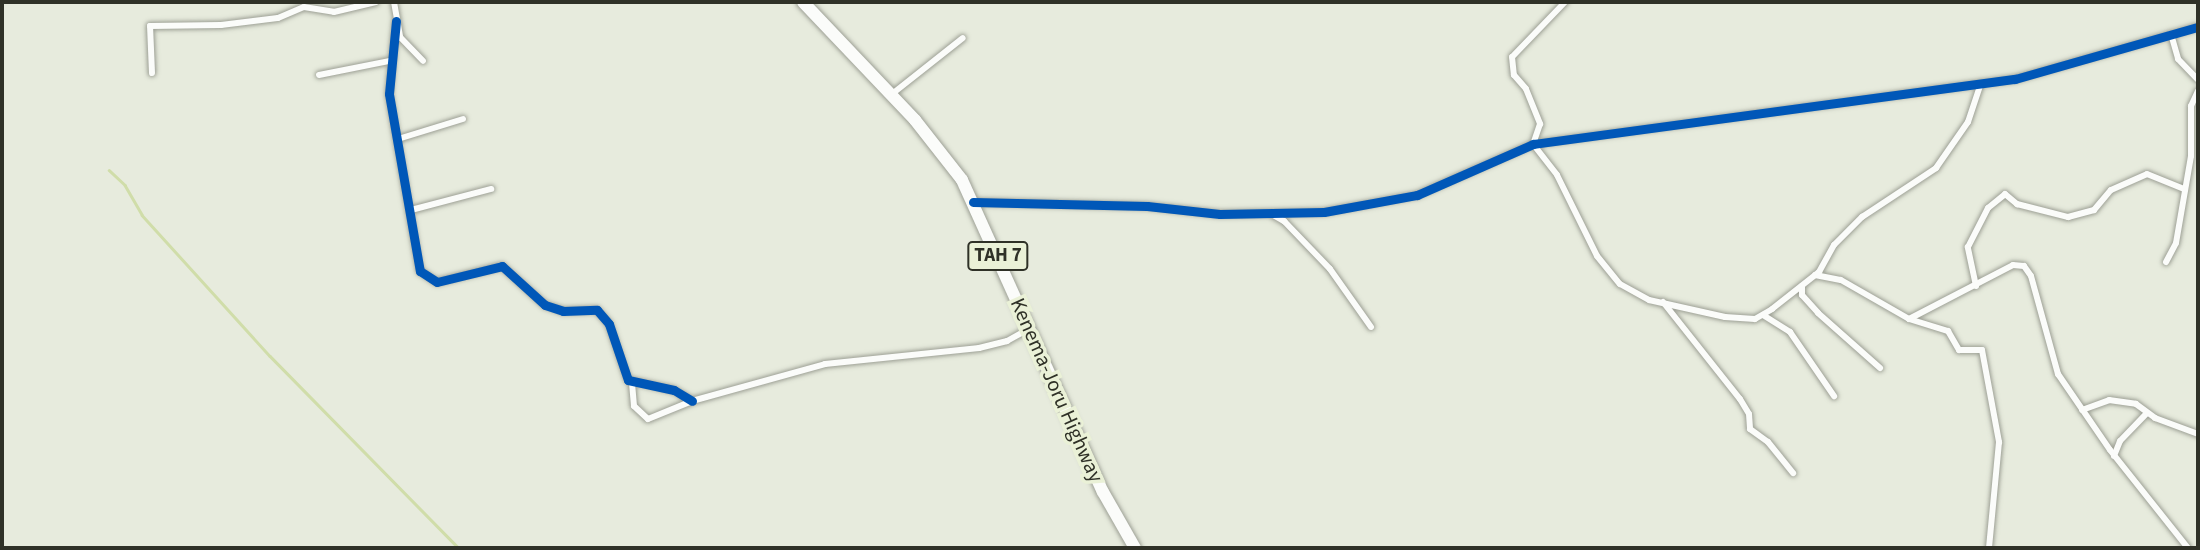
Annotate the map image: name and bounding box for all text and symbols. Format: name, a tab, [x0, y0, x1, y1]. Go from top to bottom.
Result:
road number: TAH 7	[967, 240, 1030, 272]
street label: Kenema-Joru Highway	[1005, 294, 1109, 486]

